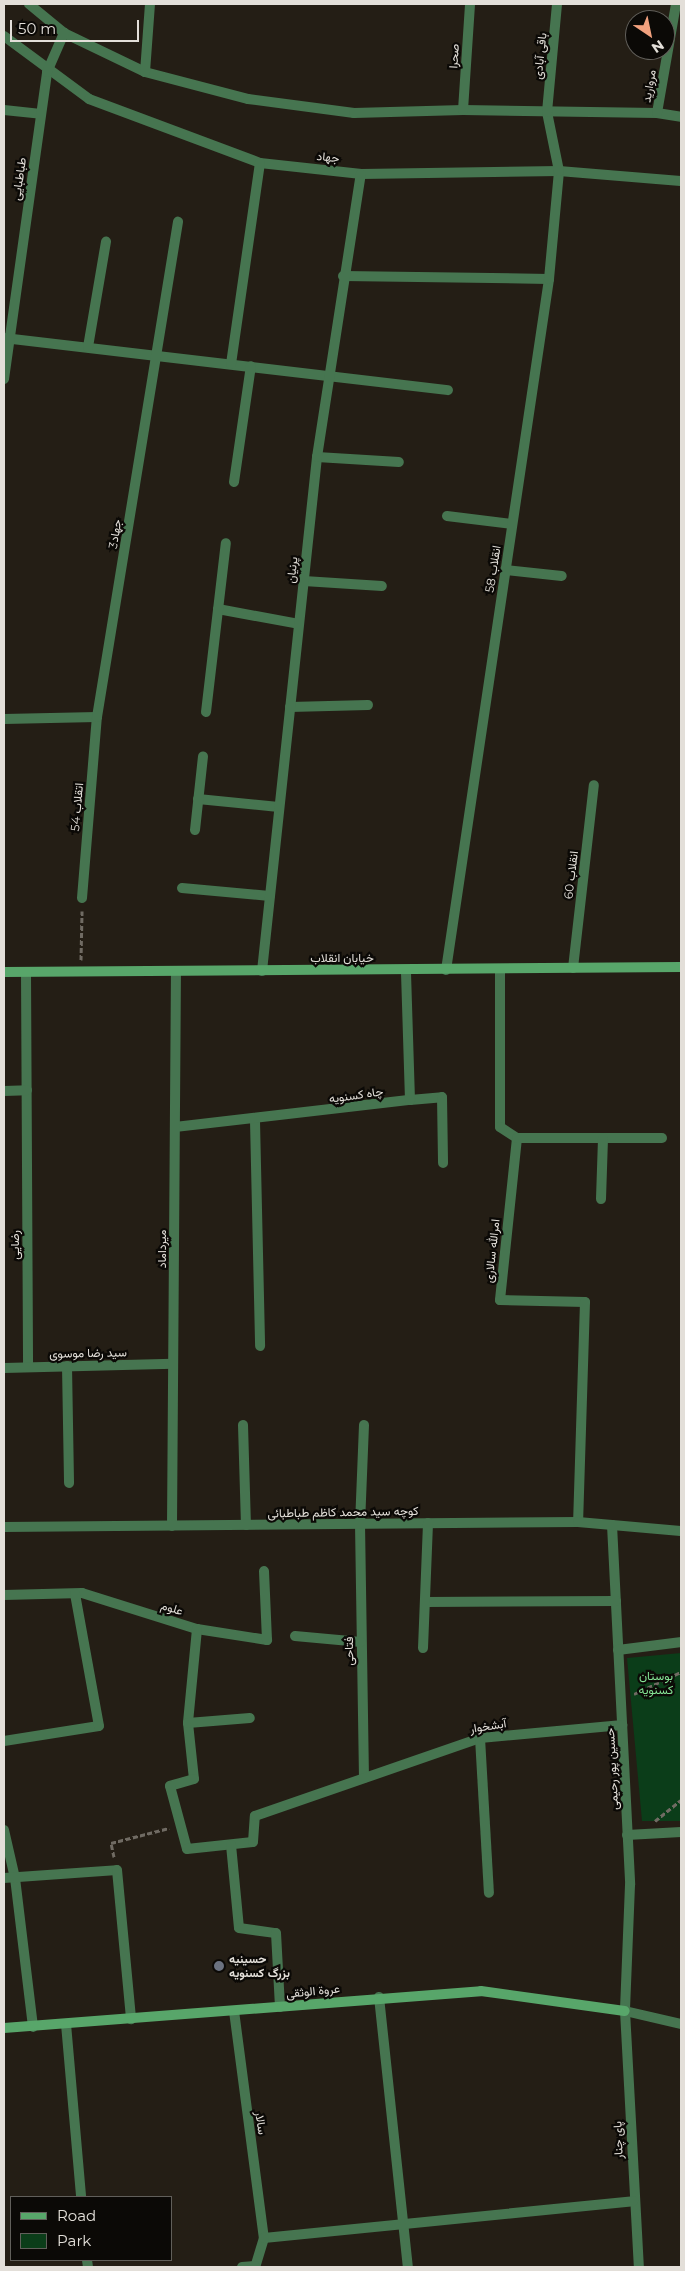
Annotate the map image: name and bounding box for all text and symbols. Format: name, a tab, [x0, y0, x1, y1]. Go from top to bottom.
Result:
scale bar	[12, 10, 141, 42]
north arrow	[625, 10, 675, 60]
text: 50 m	[18, 19, 56, 38]
street label: باقی آبادی	[530, 32, 550, 80]
text: N	[648, 36, 668, 57]
street label: صحرا	[446, 43, 462, 69]
street label: مروارید	[639, 68, 659, 104]
street label: جهاد	[316, 149, 340, 165]
street label: طباطبایی	[9, 157, 29, 201]
street label: جهاد3	[106, 518, 124, 550]
street label: انقلاب 58	[482, 544, 504, 594]
street label: پرنیان	[283, 556, 301, 584]
street label: اتقلاب 54	[68, 782, 86, 832]
street label: انقلاب 60	[561, 850, 581, 900]
street label: خیابان انقلاب	[310, 951, 374, 965]
street label: چاه کسنویه	[328, 1084, 384, 1106]
street label: امرالله سالاری	[481, 1218, 503, 1284]
street label: رضایی	[8, 1230, 22, 1260]
street label: میرداماد	[155, 1230, 169, 1268]
street label: سید رضا موسوی	[49, 1345, 127, 1361]
street label: کوچه سید محمد کاظم طباطبائی	[267, 1503, 419, 1521]
street label: علوم	[159, 1598, 185, 1618]
street label: فتاحی	[342, 1636, 356, 1666]
park label: بوستان کسنویه	[639, 1669, 673, 1697]
street label: آبشخوار	[469, 1716, 507, 1736]
street label: حسین پور رحیمی	[603, 1728, 621, 1810]
place label: حسینیه بزرگ کسنویه	[229, 1952, 290, 1980]
marker: حسینیه بزرگ کسنویه	[213, 1960, 225, 1972]
street label: عروة الوثقی	[285, 1981, 341, 2001]
street label: سالار	[252, 2110, 270, 2136]
street label: پای چنار	[610, 2121, 626, 2159]
legend	[10, 2196, 172, 2261]
text: Road	[57, 2206, 96, 2225]
text: Park	[57, 2231, 91, 2250]

